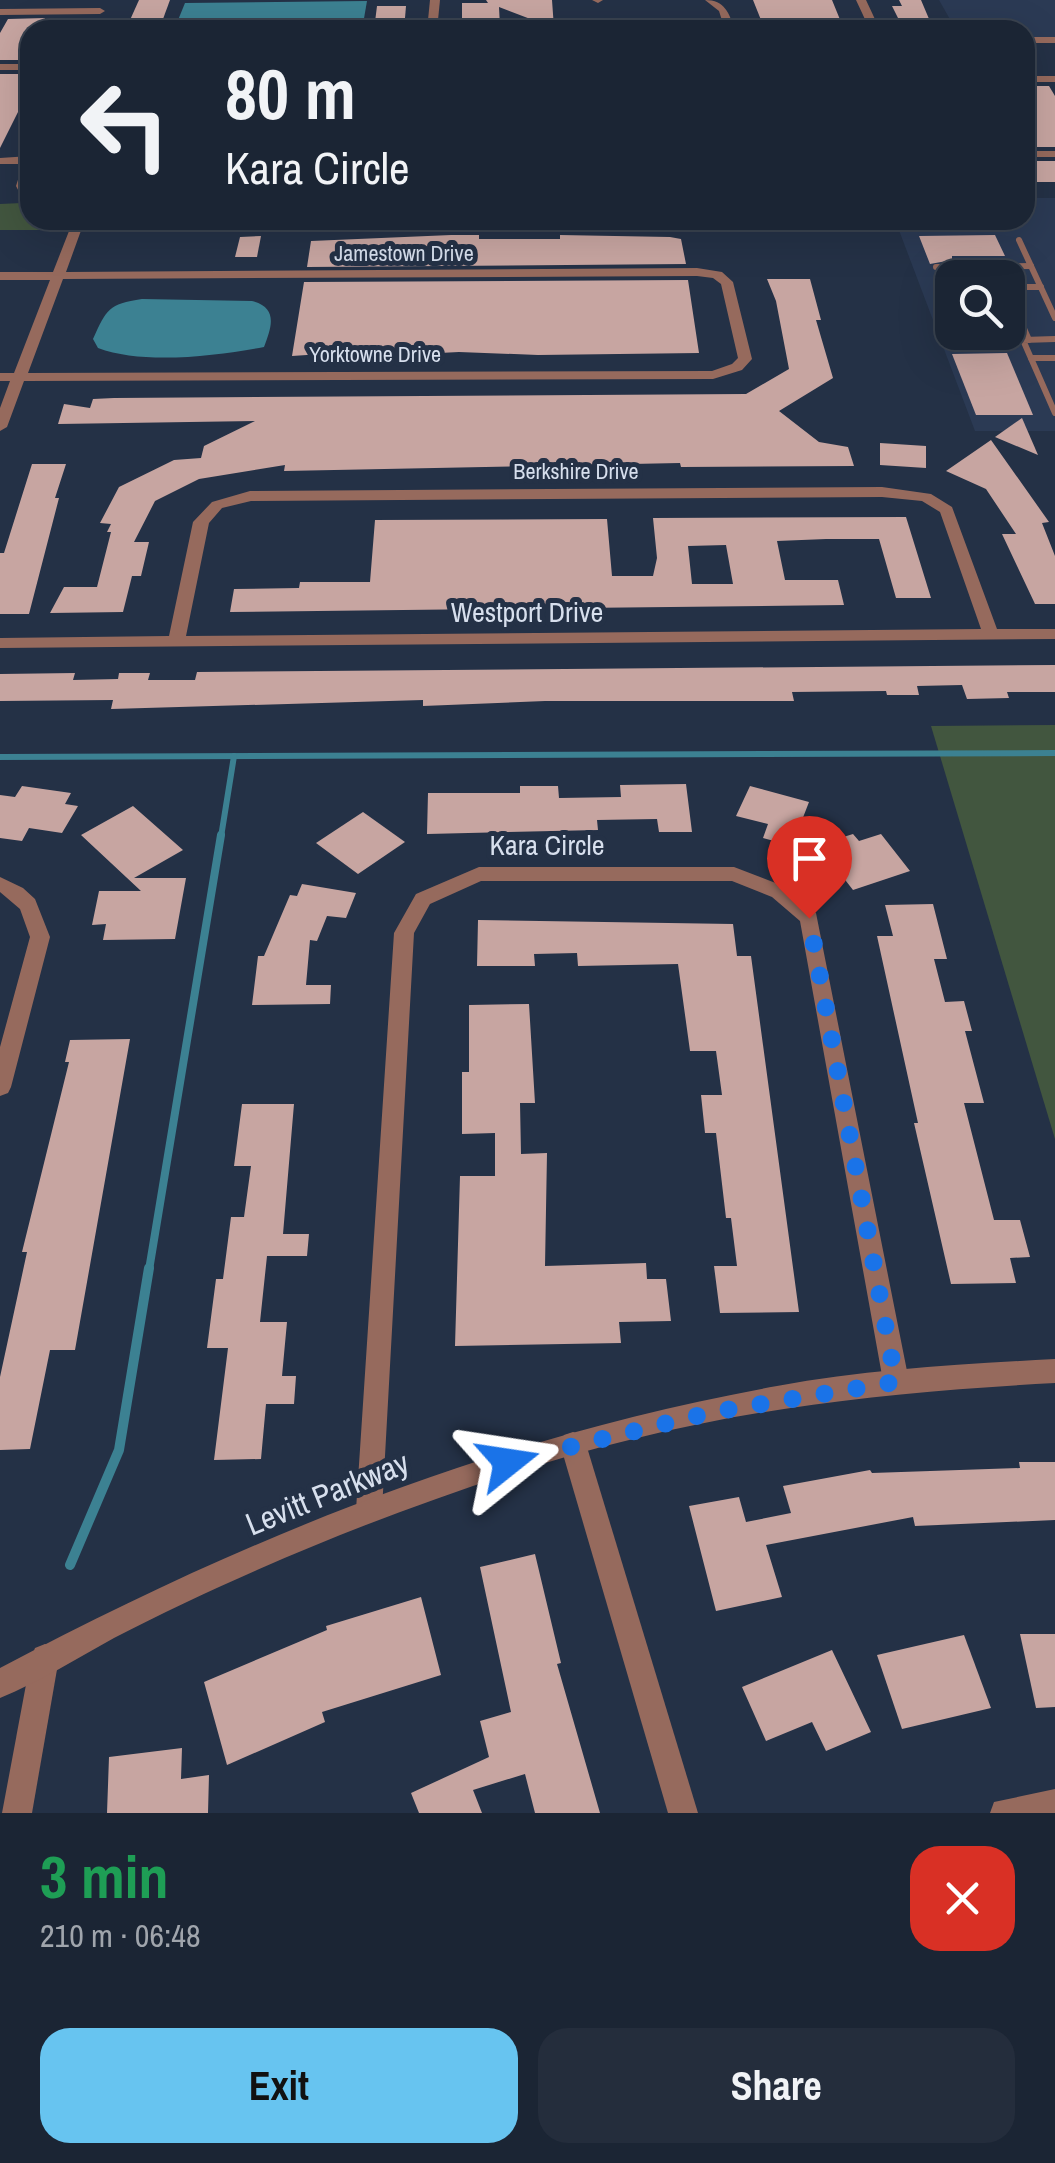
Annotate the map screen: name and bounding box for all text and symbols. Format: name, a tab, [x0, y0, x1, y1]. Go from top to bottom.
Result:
text: 80 m	[225, 47, 356, 141]
icon: left	[60, 60, 190, 190]
text: Kara Circle	[225, 137, 410, 198]
street label: Jamestown Drive	[334, 238, 474, 268]
map controls	[935, 260, 1025, 350]
button: search	[935, 260, 1025, 350]
street label: Yorktowne Drive	[309, 339, 441, 369]
street label: Berkshire Drive	[513, 456, 639, 486]
street label: Westport Drive	[451, 593, 603, 631]
pin	[767, 816, 852, 919]
street label: Kara Circle	[490, 826, 604, 864]
icon: arrive	[782, 831, 837, 886]
position arrow	[456, 1410, 560, 1514]
street label: Levitt Parkway	[239, 1441, 415, 1545]
text: 3 min	[40, 1836, 169, 1917]
button: close	[910, 1846, 1015, 1951]
text: 210 m · 06:48	[40, 1914, 200, 1957]
button: Exit	[40, 2028, 518, 2143]
button: Share	[538, 2028, 1015, 2143]

